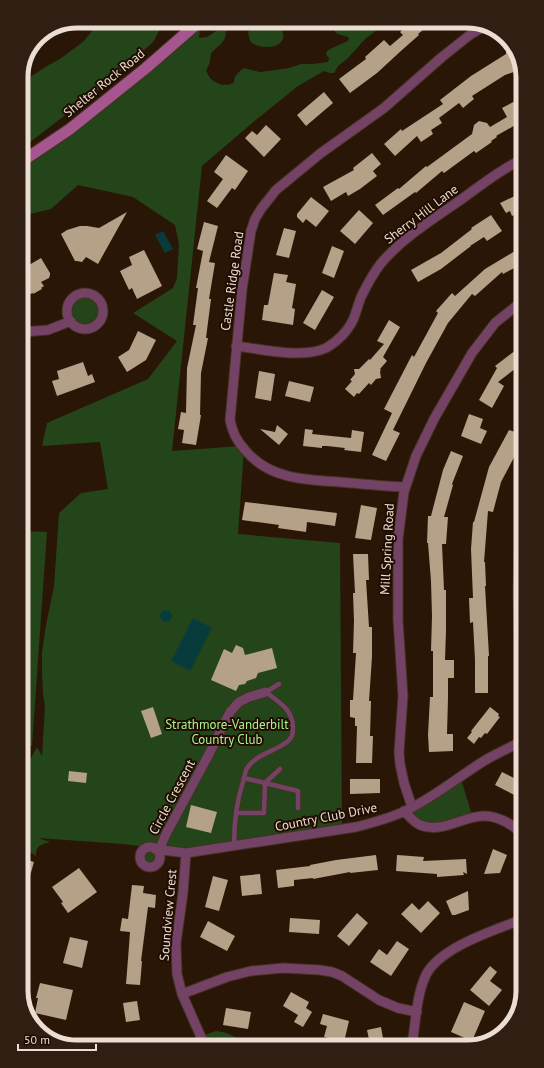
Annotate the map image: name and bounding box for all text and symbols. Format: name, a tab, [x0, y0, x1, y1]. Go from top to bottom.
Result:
street label: Shelter Rock Road	[60, 45, 148, 121]
street label: Sherry Hill Lane	[381, 181, 461, 247]
street label: Castle Ridge Road	[217, 230, 247, 332]
street label: Mill Spring Road	[376, 503, 398, 595]
park label: Strathmore-Vanderbilt Country Club	[165, 716, 289, 748]
street label: Circle Crescent	[145, 756, 199, 837]
street label: Country Club Drive	[273, 799, 379, 835]
street label: Soundview Crest	[156, 868, 181, 962]
scale bar	[18, 1026, 96, 1052]
text: 50 m	[24, 1032, 50, 1047]

